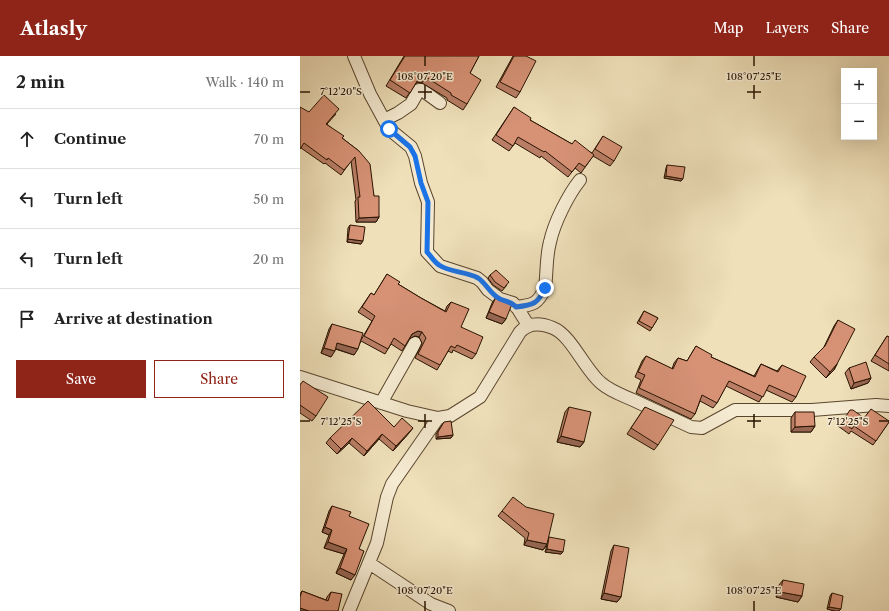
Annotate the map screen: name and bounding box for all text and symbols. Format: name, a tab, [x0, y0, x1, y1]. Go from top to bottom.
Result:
text: Atlasly	[20, 17, 87, 40]
text: Map	[713, 19, 743, 37]
text: Layers	[765, 19, 809, 37]
text: Share	[831, 19, 869, 37]
map controls	[841, 68, 877, 140]
button: +	[841, 68, 877, 104]
text: 108°07'20"E	[397, 70, 453, 83]
text: 108°07'25"E	[727, 70, 782, 83]
text: 2 min	[16, 72, 65, 92]
text: Walk · 140 m	[206, 74, 284, 90]
text: 7°12'20"S	[320, 85, 362, 98]
button: −	[841, 104, 877, 140]
route start	[380, 120, 398, 138]
icon: ahead	[16, 128, 38, 150]
text: Continue	[54, 129, 126, 148]
text: 70 m	[254, 131, 284, 147]
icon: left	[16, 188, 38, 210]
text: Turn left	[54, 189, 123, 208]
text: 50 m	[253, 191, 284, 207]
icon: left	[16, 248, 38, 270]
text: Turn left	[54, 249, 123, 268]
text: 20 m	[253, 251, 284, 267]
route end	[536, 279, 554, 297]
icon: arrive	[16, 308, 38, 330]
text: Arrive at destination	[54, 309, 213, 328]
button: Save	[16, 360, 146, 398]
button: Share	[154, 360, 284, 398]
text: 7°12'25"S	[320, 415, 362, 428]
text: 7°12'25"S	[827, 415, 869, 428]
text: 108°07'20"E	[397, 584, 453, 597]
text: 108°07'25"E	[727, 584, 782, 597]

